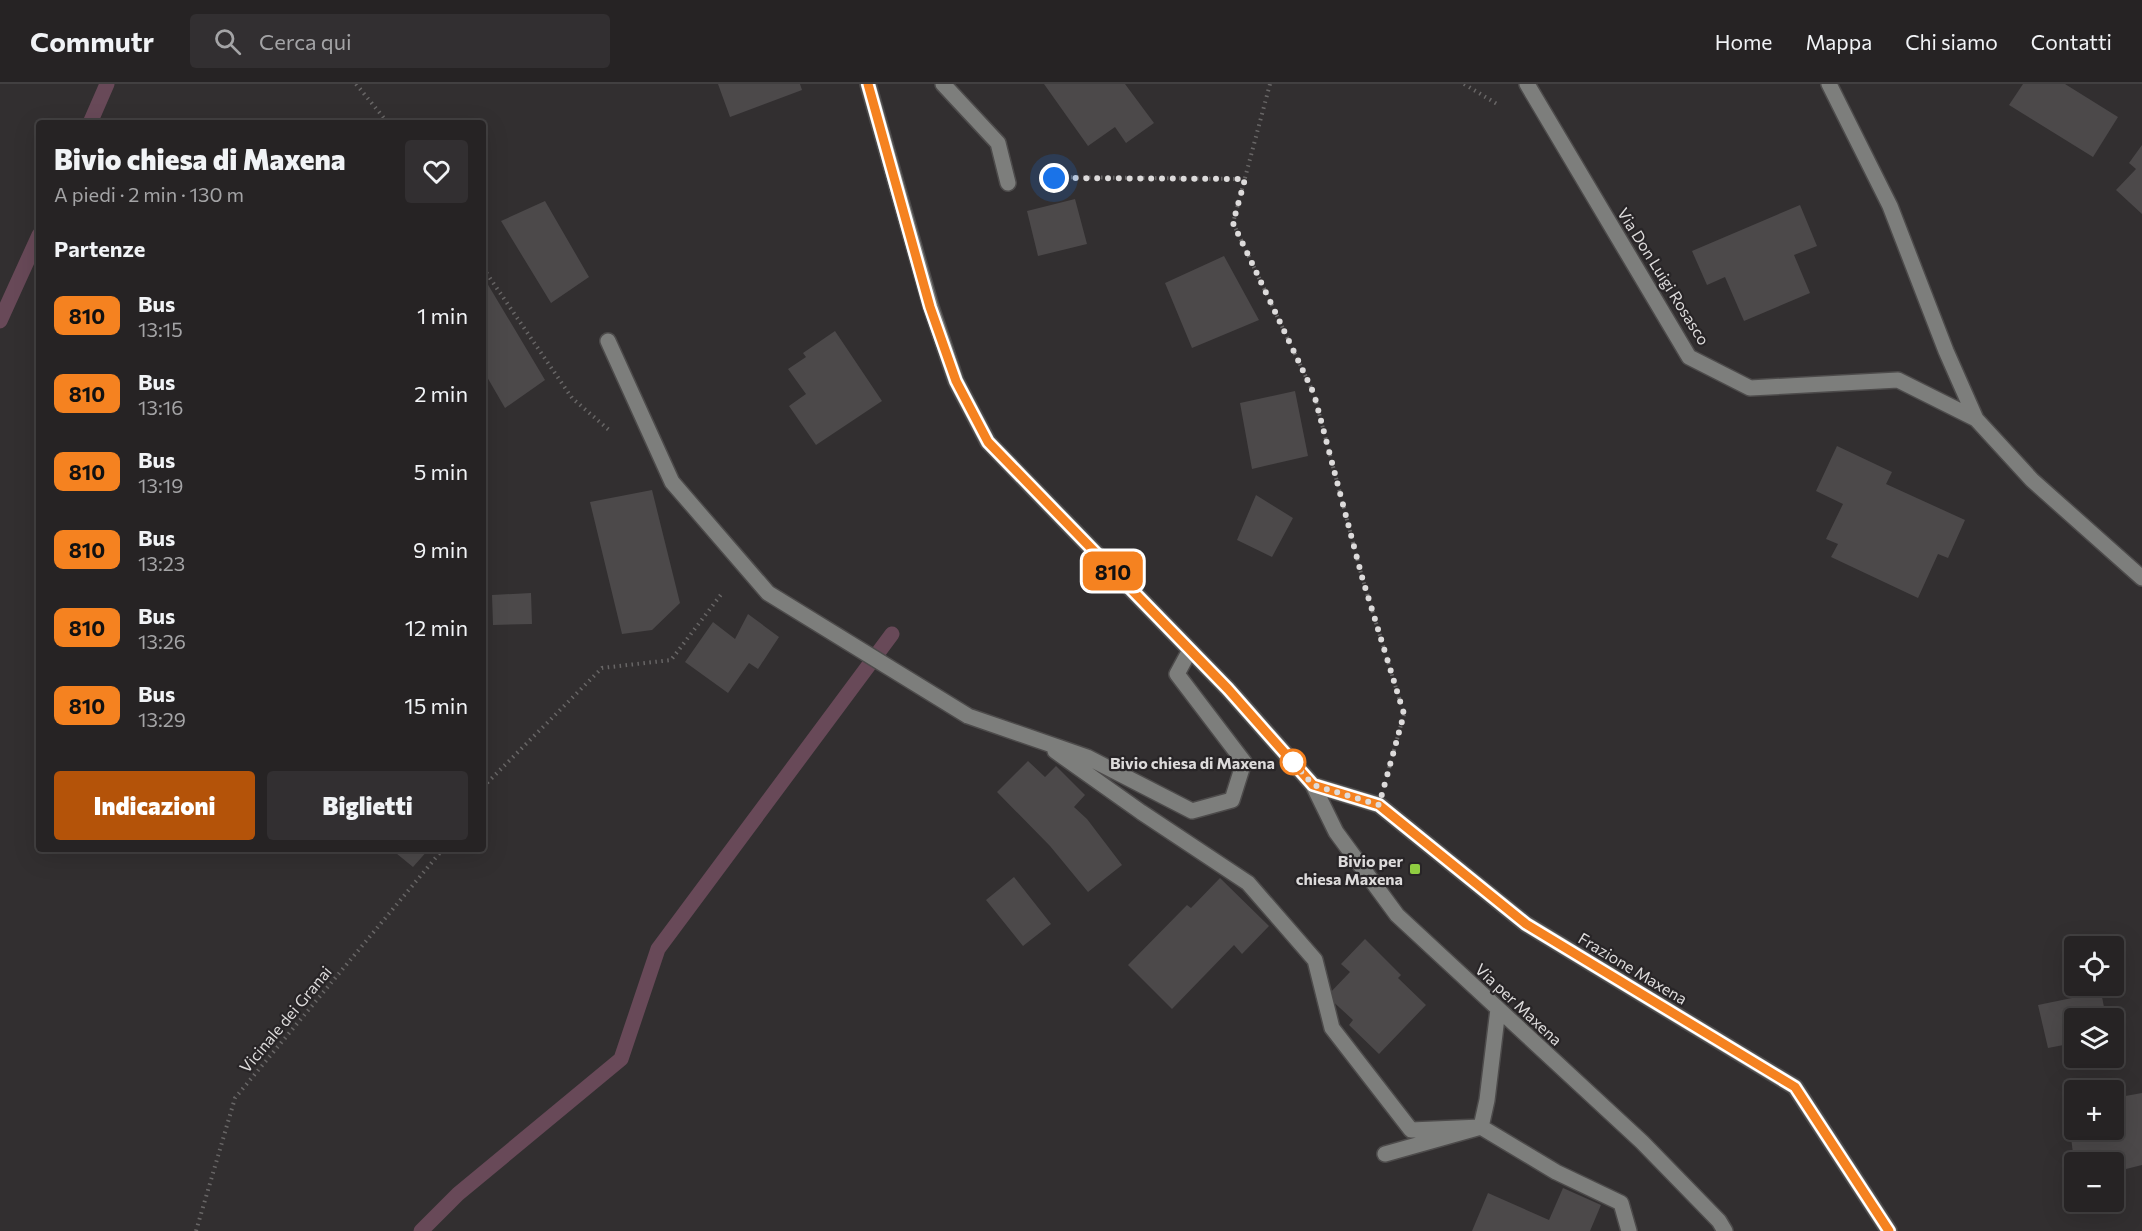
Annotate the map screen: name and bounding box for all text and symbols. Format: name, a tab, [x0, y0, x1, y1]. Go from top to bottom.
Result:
search box	[190, 14, 610, 68]
text: Commutr	[30, 24, 154, 58]
icon: search	[211, 25, 244, 58]
text: Cerca qui	[259, 28, 352, 55]
text: Home	[1715, 29, 1772, 54]
text: Mappa	[1805, 29, 1872, 54]
text: Chi siamo	[1905, 29, 1998, 54]
text: Contatti	[2031, 29, 2112, 54]
button: heart	[405, 140, 468, 203]
text: Bivio chiesa di Maxena	[54, 142, 346, 176]
your location	[1039, 163, 1069, 193]
text: A piedi · 2 min · 130 m	[54, 182, 244, 206]
street label: Via Don Luigi Rosasco	[1614, 204, 1714, 348]
text: Partenze	[54, 235, 145, 262]
text: Bus	[138, 290, 175, 317]
text: 1 min	[417, 302, 468, 329]
text: 810	[69, 303, 105, 328]
text: 13:15	[138, 317, 183, 341]
text: Bus	[138, 368, 175, 395]
text: 2 min	[414, 380, 468, 407]
text: 810	[69, 381, 105, 406]
text: 13:16	[138, 395, 183, 419]
text: Bus	[138, 446, 175, 473]
text: 5 min	[414, 458, 468, 485]
text: 810	[69, 459, 105, 484]
text: 13:19	[138, 473, 183, 497]
text: Bus	[138, 524, 175, 551]
text: 9 min	[413, 536, 468, 563]
text: 810	[69, 537, 105, 562]
text: 13:23	[138, 551, 185, 575]
line badge: 810	[1078, 552, 1148, 590]
text: 810	[1095, 559, 1131, 584]
text: Bus	[138, 602, 175, 629]
text: 12 min	[405, 614, 468, 641]
text: 810	[69, 615, 105, 640]
text: 13:26	[138, 629, 186, 653]
text: Bus	[138, 680, 175, 707]
text: 15 min	[404, 692, 468, 719]
text: 810	[69, 693, 105, 718]
text: 13:29	[138, 707, 186, 731]
marker: Bivio chiesa di Maxena	[1280, 749, 1306, 775]
place label: Bivio chiesa di Maxena	[1110, 753, 1275, 772]
button: Indicazioni	[54, 771, 255, 840]
button: Biglietti	[267, 771, 468, 840]
place label: Bivio per chiesa Maxena	[1296, 851, 1403, 888]
marker: Bivio per chiesa Maxena	[1408, 862, 1422, 876]
street label: Frazione Maxena	[1575, 928, 1691, 1008]
map controls	[2064, 936, 2124, 1212]
button: locate	[2064, 936, 2124, 996]
street label: Via per Maxena	[1472, 959, 1566, 1049]
street label: Vicinale dei Granai	[235, 962, 335, 1076]
button: layers	[2064, 1008, 2124, 1068]
button: +	[2064, 1080, 2124, 1140]
button: −	[2064, 1152, 2124, 1212]

